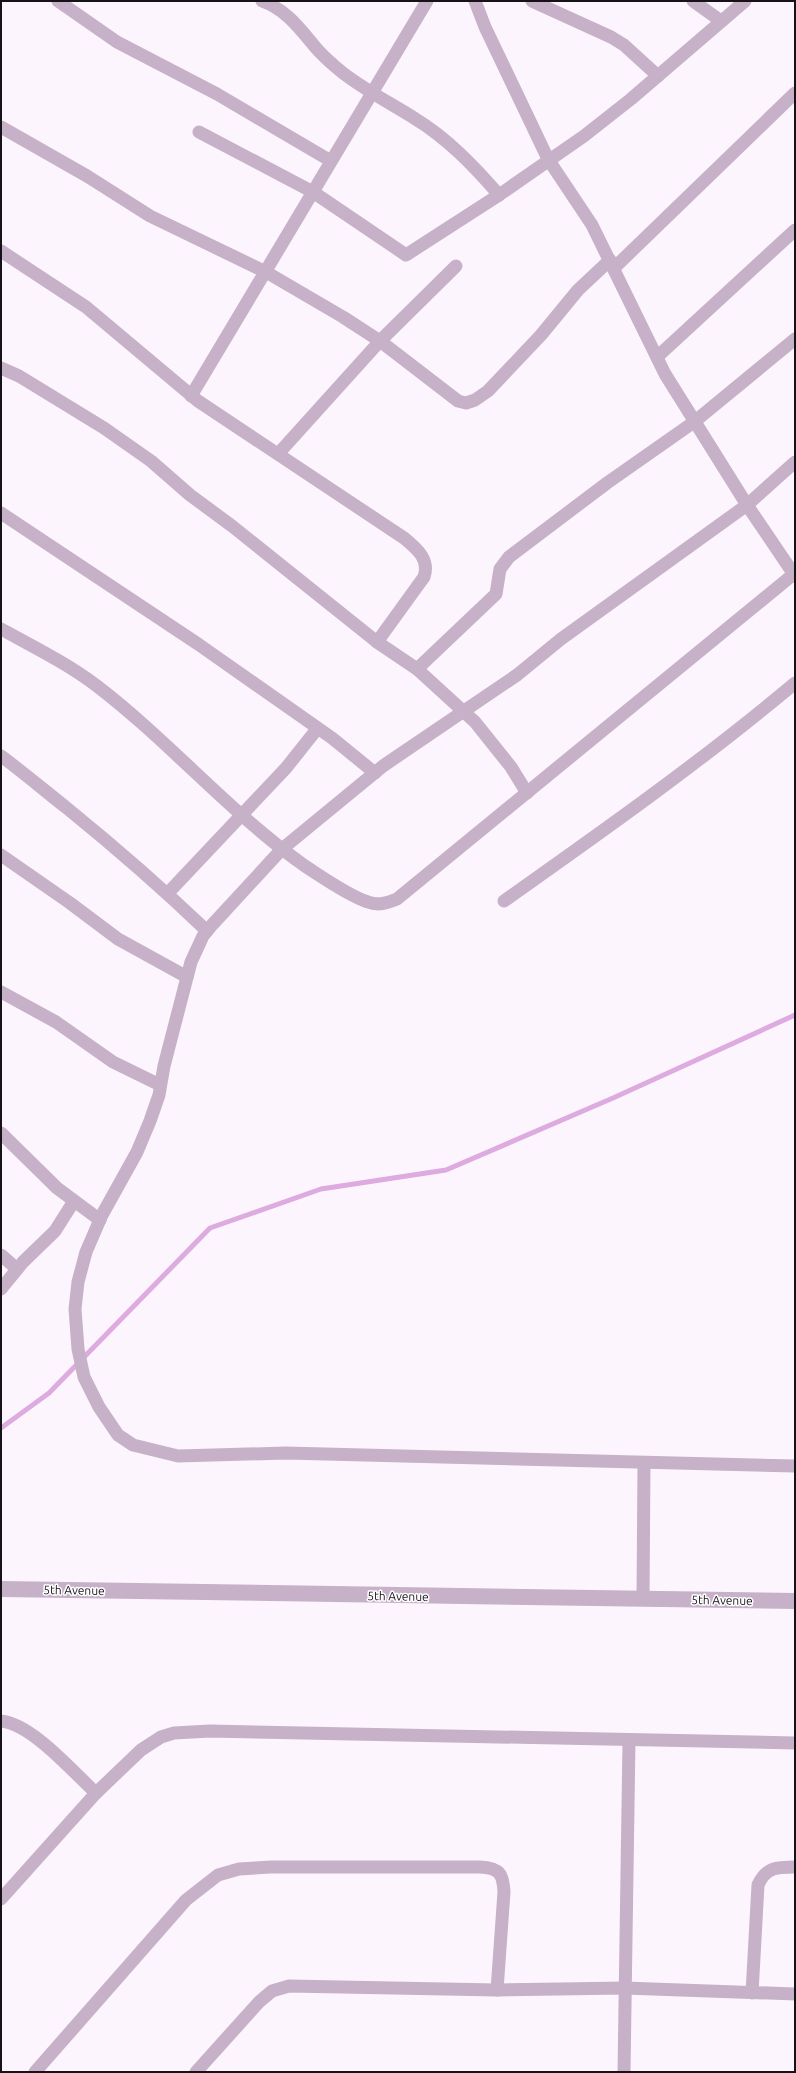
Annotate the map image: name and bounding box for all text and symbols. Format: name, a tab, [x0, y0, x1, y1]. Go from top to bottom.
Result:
street label: 5th Avenue	[43, 1583, 105, 1597]
street label: 5th Avenue	[367, 1589, 429, 1603]
street label: 5th Avenue	[691, 1593, 753, 1607]

